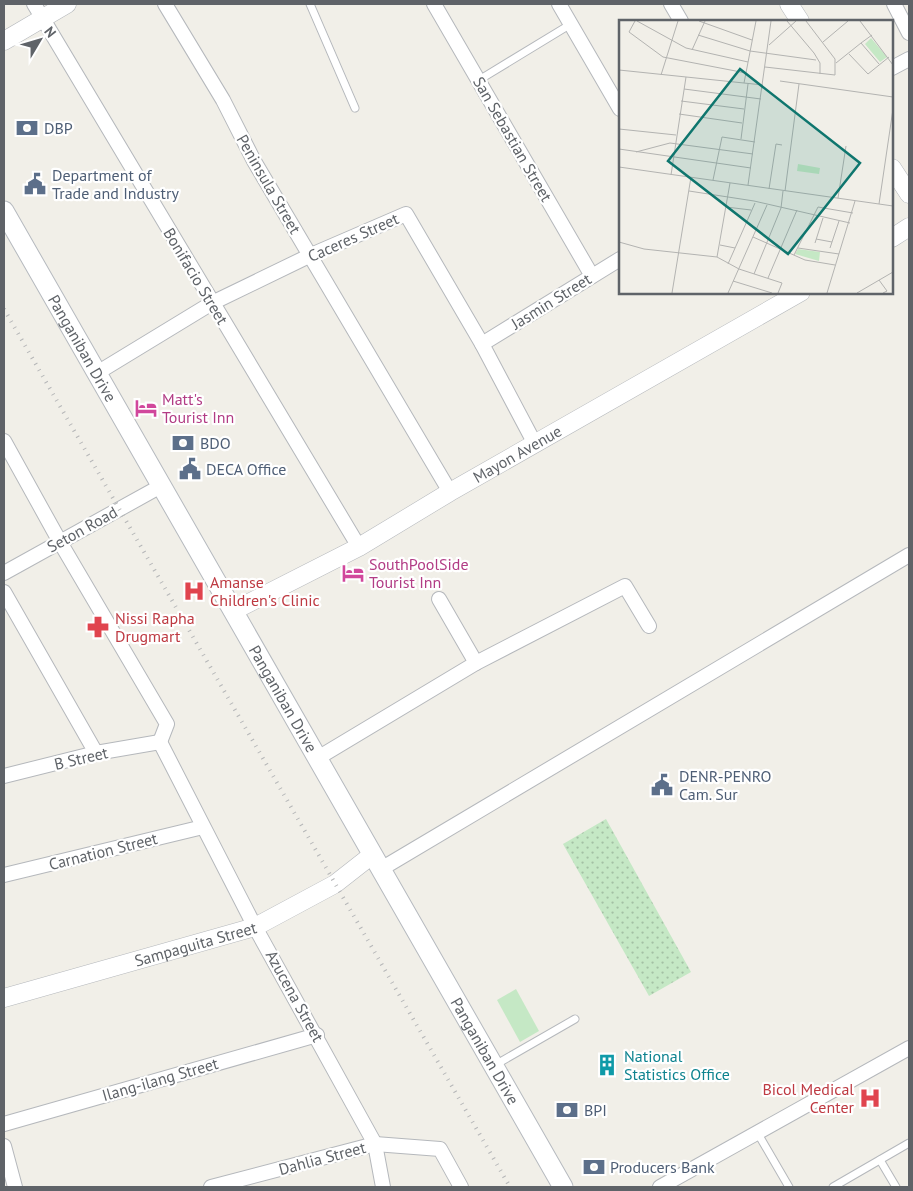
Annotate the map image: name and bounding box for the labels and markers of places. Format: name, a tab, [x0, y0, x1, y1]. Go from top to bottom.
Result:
bank icon: DBP	[14, 115, 40, 141]
place label: DBP	[44, 118, 73, 138]
place label: Department of Trade and Industry	[52, 165, 179, 203]
public building icon: Department of Trade and Industry	[22, 171, 48, 197]
place label: Matt's Tourist Inn	[162, 389, 234, 427]
hotel icon: Matt's Tourist Inn	[133, 395, 159, 421]
bank icon: BDO	[170, 430, 196, 456]
place label: BDO	[200, 433, 231, 453]
public building icon: DECA Office	[177, 456, 203, 482]
place label: DECA Office	[206, 459, 286, 479]
place label: SouthPoolSide Tourist Inn	[369, 554, 469, 592]
hotel icon: SouthPoolSide Tourist Inn	[340, 560, 366, 586]
place label: Amanse Children's Clinic	[210, 572, 320, 610]
hospital icon: Amanse Children's Clinic	[181, 578, 207, 604]
place label: Nissi Rapha Drugmart	[115, 608, 195, 646]
pharmacy icon: Nissi Rapha Drugmart	[85, 614, 111, 640]
place label: DENR-PENRO Cam. Sur	[679, 766, 772, 804]
public building icon: DENR-PENRO Cam. Sur	[649, 772, 675, 798]
place label: National Statistics Office	[624, 1046, 730, 1084]
building icon: National Statistics Office	[594, 1052, 620, 1078]
place label: Bicol Medical Center	[762, 1079, 855, 1117]
hospital icon: Bicol Medical Center	[857, 1085, 883, 1111]
bank icon: BPI	[554, 1097, 580, 1123]
place label: BPI	[584, 1100, 607, 1120]
bank icon: Producers Bank	[581, 1154, 607, 1180]
place label: Producers Bank	[610, 1157, 715, 1177]

